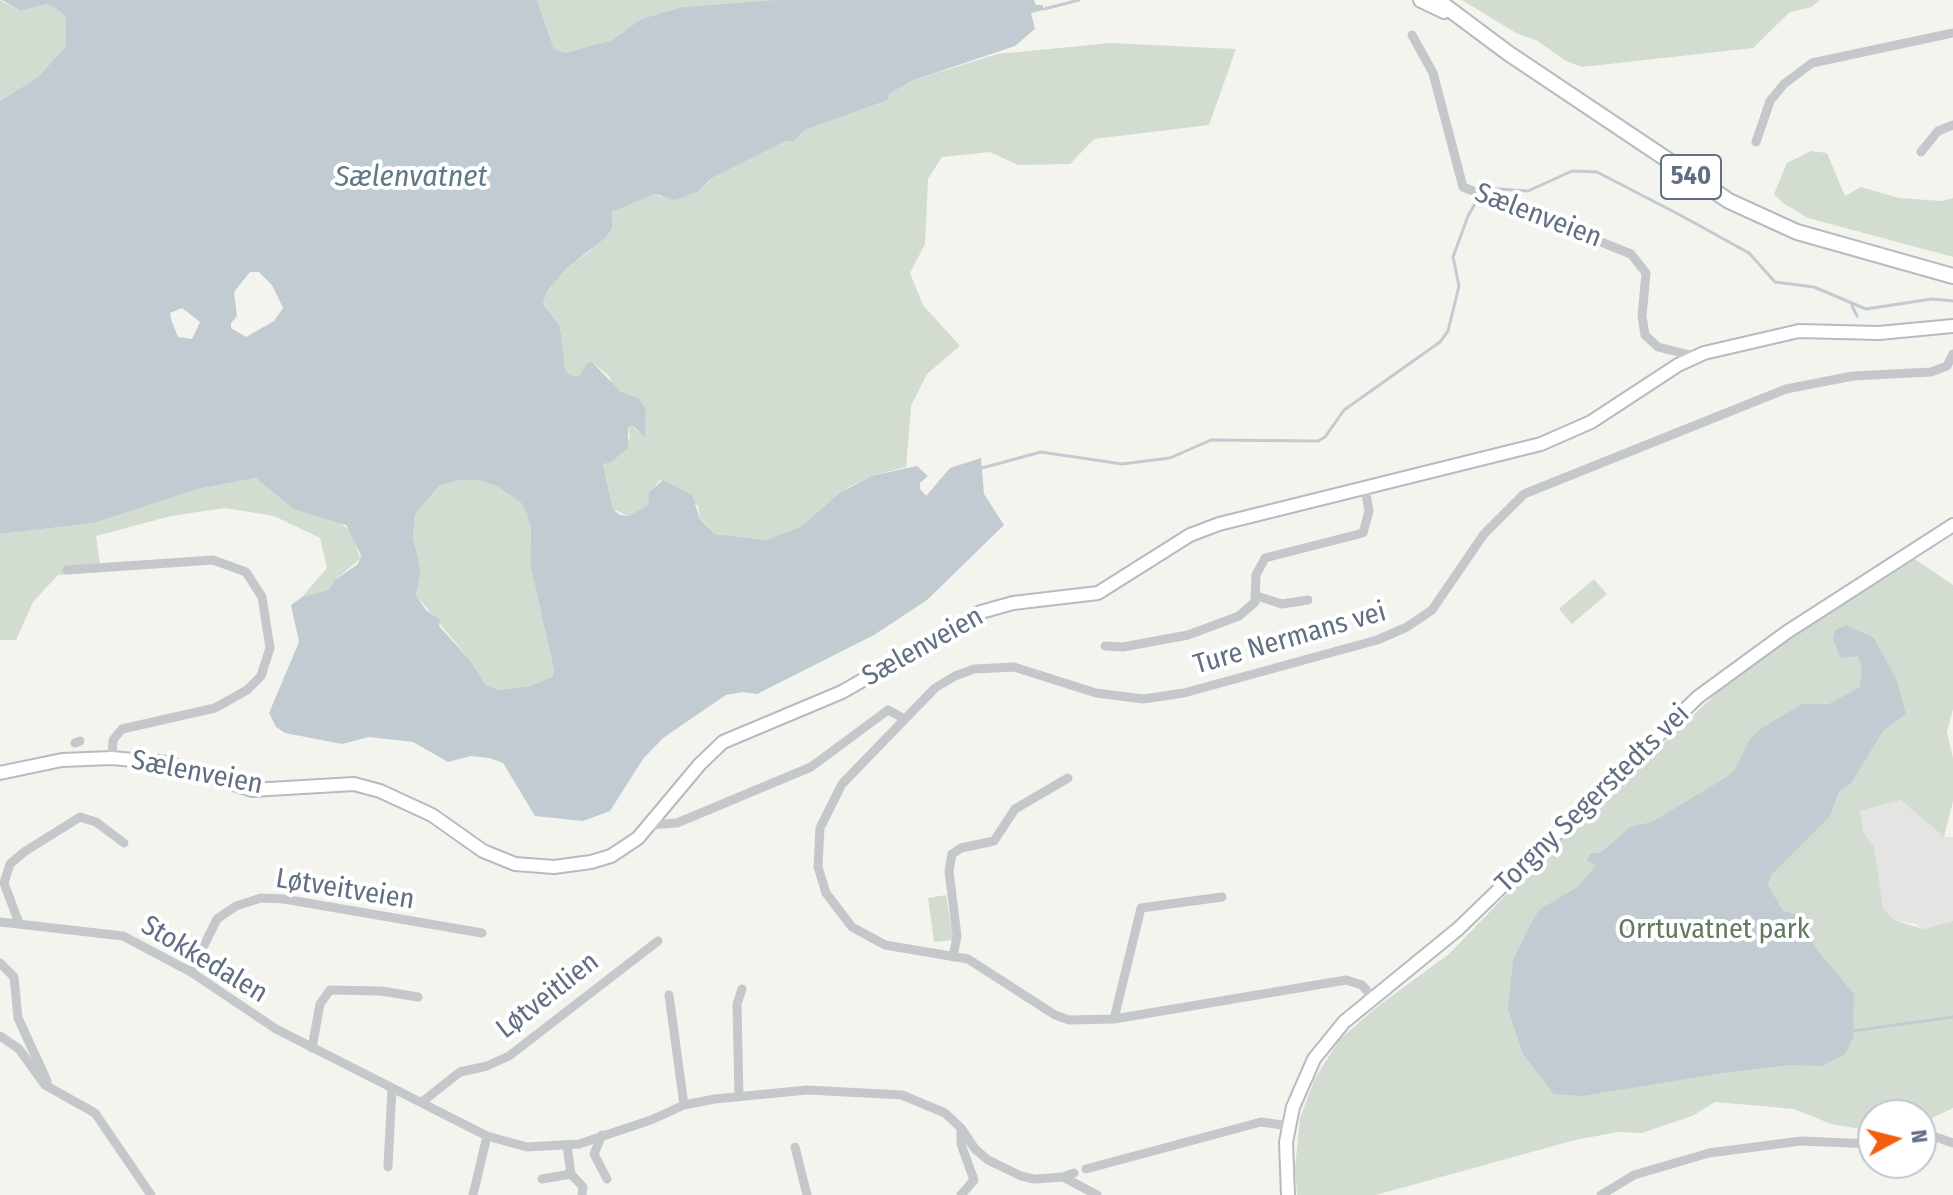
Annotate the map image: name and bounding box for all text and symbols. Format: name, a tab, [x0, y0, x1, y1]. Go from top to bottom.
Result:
road number: 540	[1661, 155, 1721, 199]
water label: Sælenvatnet	[335, 160, 487, 196]
street label: Sælenveien	[1470, 177, 1606, 255]
street label: Ture Nermans vei	[1190, 596, 1390, 682]
street label: Sælenveien	[857, 600, 989, 694]
street label: Torgny Segerstedts vei	[1489, 698, 1697, 900]
street label: Sælenveien	[129, 744, 265, 802]
street label: Løtveitveien	[273, 862, 417, 918]
street label: Stokkedalen	[135, 909, 273, 1011]
park label: Orrtuvatnet park	[1618, 913, 1810, 947]
street label: Løtveitlien	[490, 946, 606, 1046]
north arrow	[1857, 1099, 1937, 1179]
text: N	[1905, 1128, 1934, 1144]

